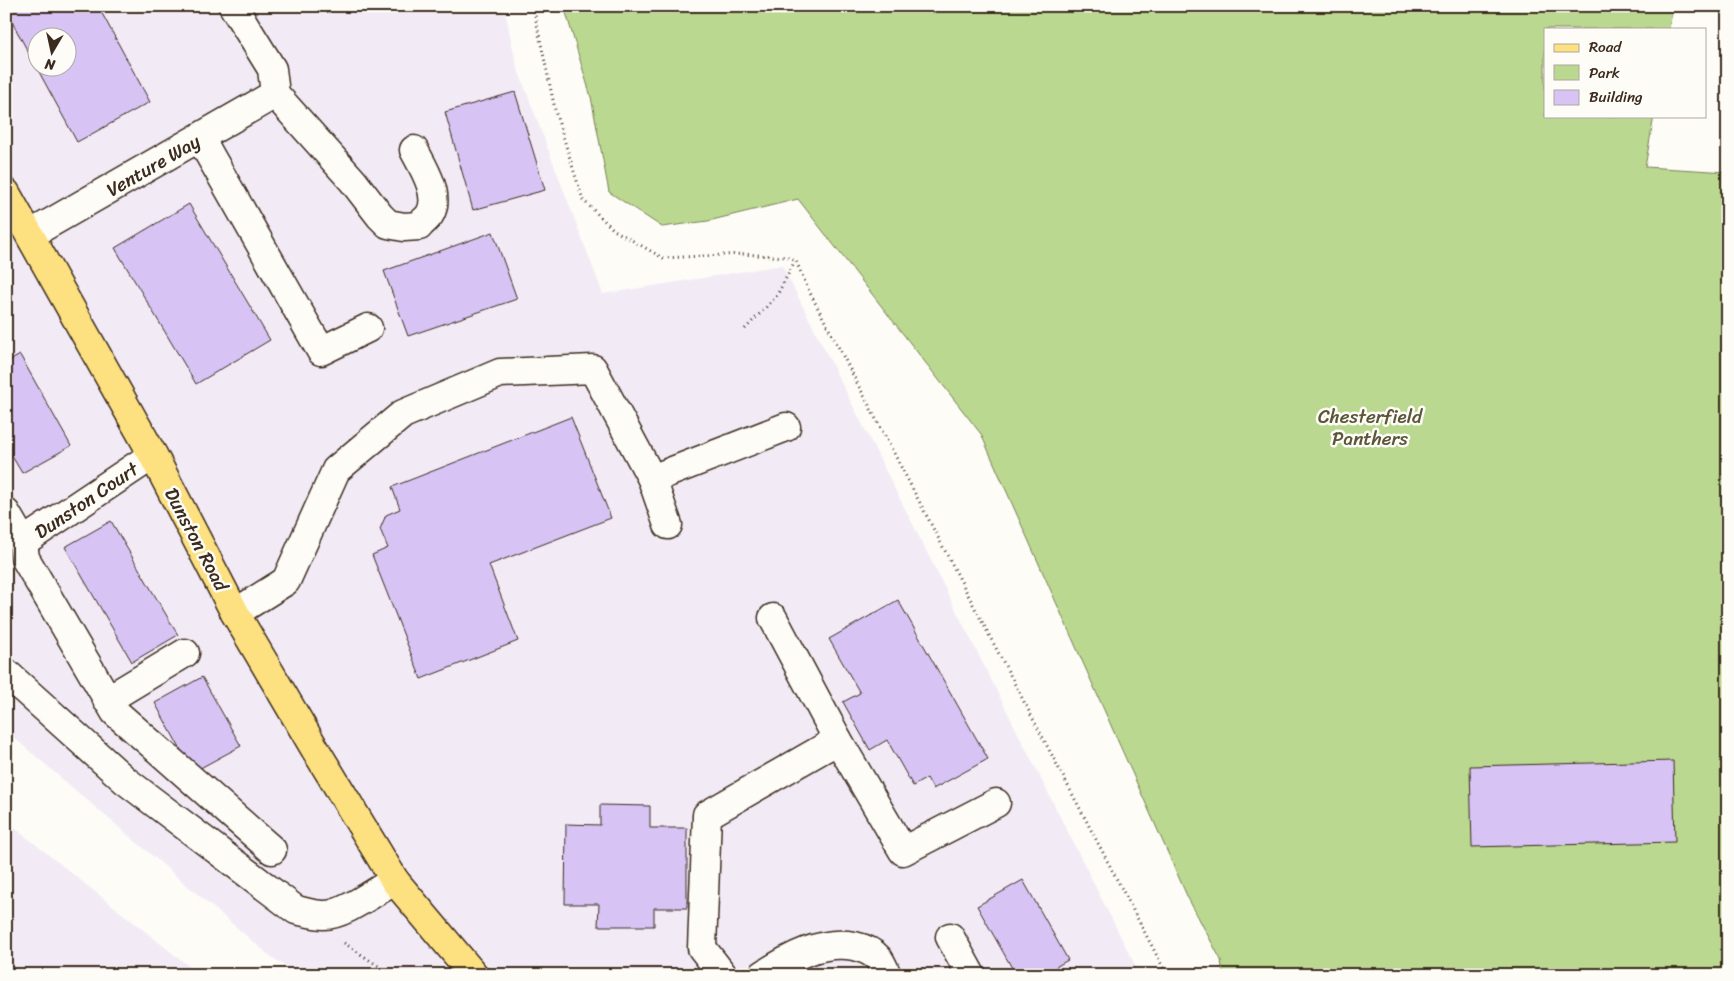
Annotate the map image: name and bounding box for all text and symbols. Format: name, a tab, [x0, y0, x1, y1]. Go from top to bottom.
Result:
north arrow	[28, 28, 78, 78]
legend	[1544, 28, 1706, 118]
text: Road	[1589, 34, 1622, 60]
text: N	[43, 51, 58, 78]
text: Park	[1589, 60, 1620, 86]
text: Building	[1589, 84, 1643, 110]
street label: Venture Way	[100, 125, 207, 206]
park label: Chesterfield Panthers	[1318, 400, 1424, 455]
street label: Dunston Court	[27, 452, 146, 548]
street label: Dunston Road	[155, 481, 238, 598]

